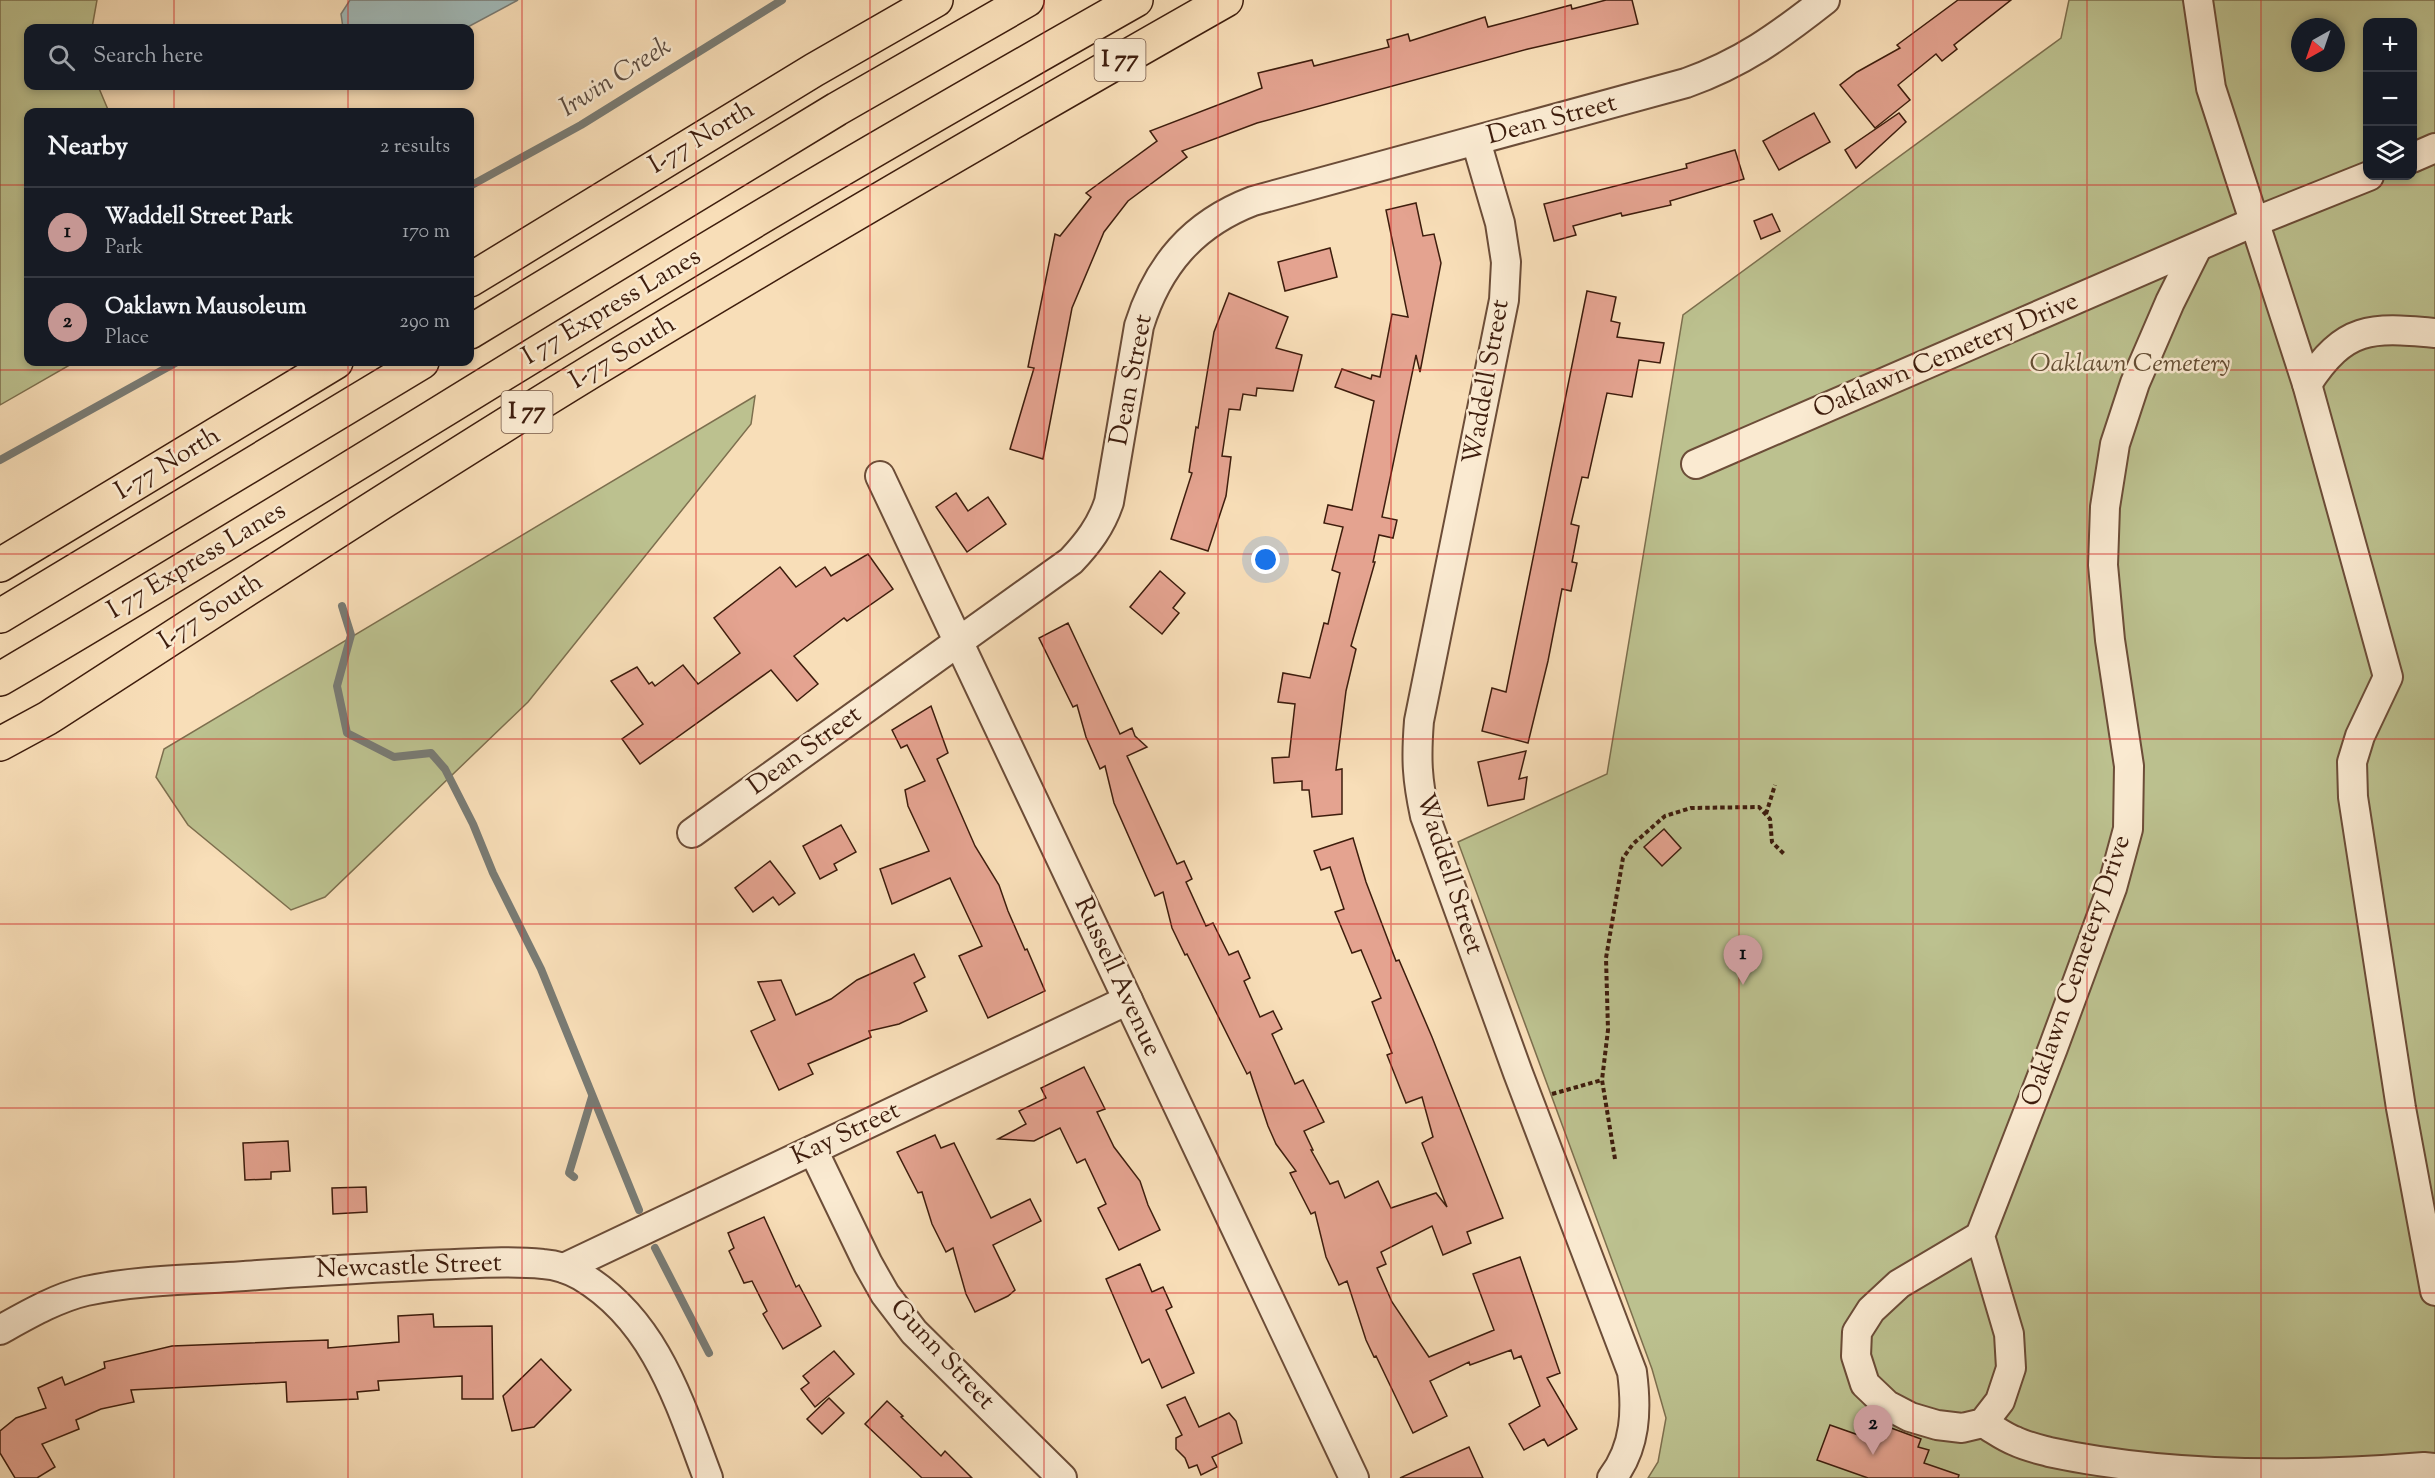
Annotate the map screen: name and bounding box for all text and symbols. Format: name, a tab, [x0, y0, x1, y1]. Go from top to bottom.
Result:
north arrow	[2291, 18, 2345, 72]
map controls	[2363, 18, 2417, 180]
button: +	[2363, 18, 2417, 72]
search box	[24, 24, 474, 90]
water label: Irwin Creek	[553, 28, 679, 128]
road number: I 77	[1094, 39, 1146, 81]
icon: search	[45, 41, 78, 74]
text: Search here	[93, 41, 203, 73]
button: −	[2363, 72, 2417, 126]
street label: Dean Street	[1483, 85, 1621, 155]
street label: I-77 North	[642, 92, 762, 184]
button: layers	[2363, 126, 2417, 180]
text: Nearby	[48, 129, 128, 166]
text: 2 results	[380, 133, 450, 162]
text: Waddell Street Park	[105, 202, 293, 234]
text: 1	[64, 218, 71, 247]
text: 170 m	[402, 218, 450, 247]
text: Park	[105, 234, 143, 263]
street label: I 77 Express Lanes	[516, 239, 708, 375]
street label: Oaklawn Cemetery Drive	[1808, 283, 2084, 429]
text: Oaklawn Mausoleum	[105, 292, 306, 324]
street label: Waddell Street	[1454, 296, 1520, 467]
street label: I-77 South	[563, 307, 683, 399]
text: 2	[63, 308, 72, 337]
text: 290 m	[400, 308, 450, 337]
street label: Dean Street	[1101, 311, 1163, 449]
text: Place	[105, 324, 149, 353]
park label: Oaklawn Cemetery	[2030, 346, 2230, 383]
road number: I 77	[502, 391, 552, 433]
street label: I-77 North	[108, 418, 228, 510]
street label: I 77 Express Lanes	[101, 493, 293, 629]
your location	[1251, 545, 1280, 574]
street label: I-77 South	[152, 564, 270, 660]
street label: Dean Street	[740, 697, 870, 805]
street label: Waddell Street	[1406, 789, 1492, 959]
street label: Oaklawn Cemetery Drive	[2013, 830, 2141, 1112]
street label: Russell Avenue	[1064, 891, 1170, 1063]
pin: 1	[1724, 936, 1762, 985]
street label: Kay Street	[786, 1093, 907, 1175]
street label: Newcastle Street	[316, 1245, 502, 1289]
street label: Gunn Street	[881, 1291, 1003, 1419]
pin: 2	[1854, 1406, 1892, 1455]

